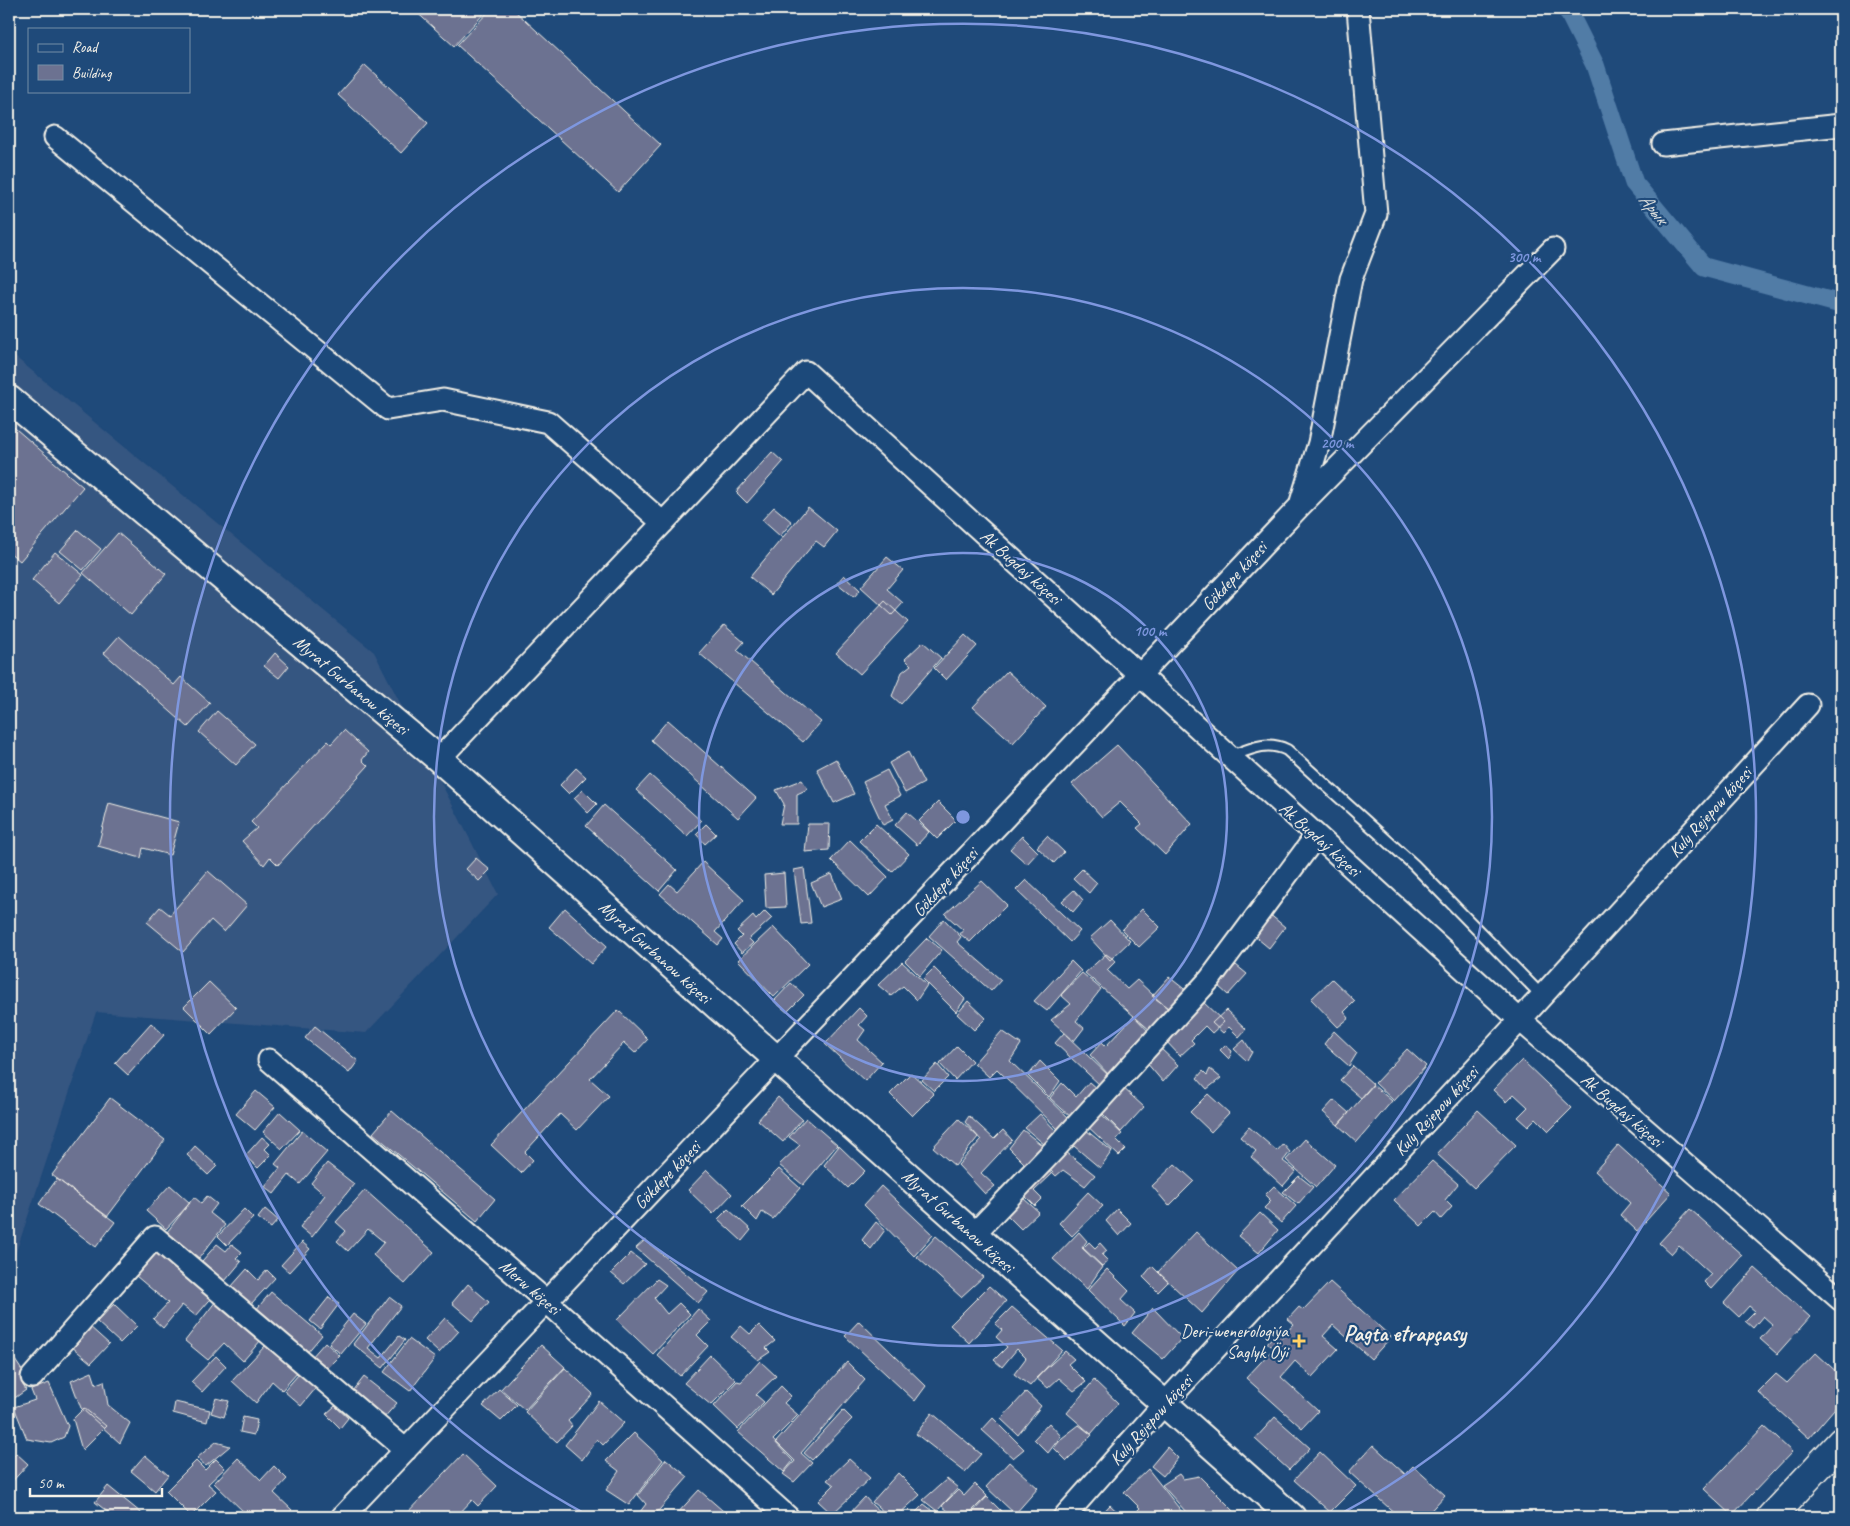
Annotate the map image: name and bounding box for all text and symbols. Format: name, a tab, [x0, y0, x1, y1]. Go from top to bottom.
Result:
legend	[28, 28, 190, 92]
text: Road	[72, 38, 99, 57]
text: Building	[72, 64, 112, 83]
water label: Арык	[1633, 188, 1676, 232]
text: 300 m	[1508, 248, 1542, 267]
text: 200 m	[1321, 434, 1355, 453]
street label: Ak Bugdaý köçesi	[976, 525, 1068, 611]
street label: Gökdepe köçesi	[1197, 535, 1273, 615]
text: 100 m	[1134, 622, 1168, 641]
street label: Myrat Gurbanow köçesi	[289, 630, 415, 741]
street label: Kuly Rejepow köçesi	[1664, 760, 1758, 862]
street label: Ak Bugdaý köçesi	[1275, 797, 1367, 883]
centre of rings	[954, 808, 972, 826]
street label: Gökdepe köçesi	[908, 841, 984, 921]
street label: Myrat Gurbanow köçesi	[594, 896, 718, 1010]
street label: Kuly Rejepow köçesi	[1389, 1060, 1485, 1160]
street label: Ak Bugdaý köçesi	[1576, 1068, 1670, 1153]
street label: Gökdepe köçesi	[629, 1134, 707, 1214]
street label: Myrat Gurbanow köçesi	[897, 1165, 1021, 1279]
street label: Merw köçesi	[495, 1255, 567, 1321]
place label: Deri-wenerologiýa Saglyk Öýi	[1181, 1320, 1291, 1363]
district label: Pagta etrapçasy	[1344, 1320, 1469, 1348]
marker: Deri-wenerologiýa Saglyk Öýi	[1292, 1334, 1306, 1348]
street label: Kuly Rejepow köçesi	[1105, 1368, 1199, 1470]
scale bar	[30, 1466, 162, 1498]
text: 50 m	[38, 1474, 65, 1493]

